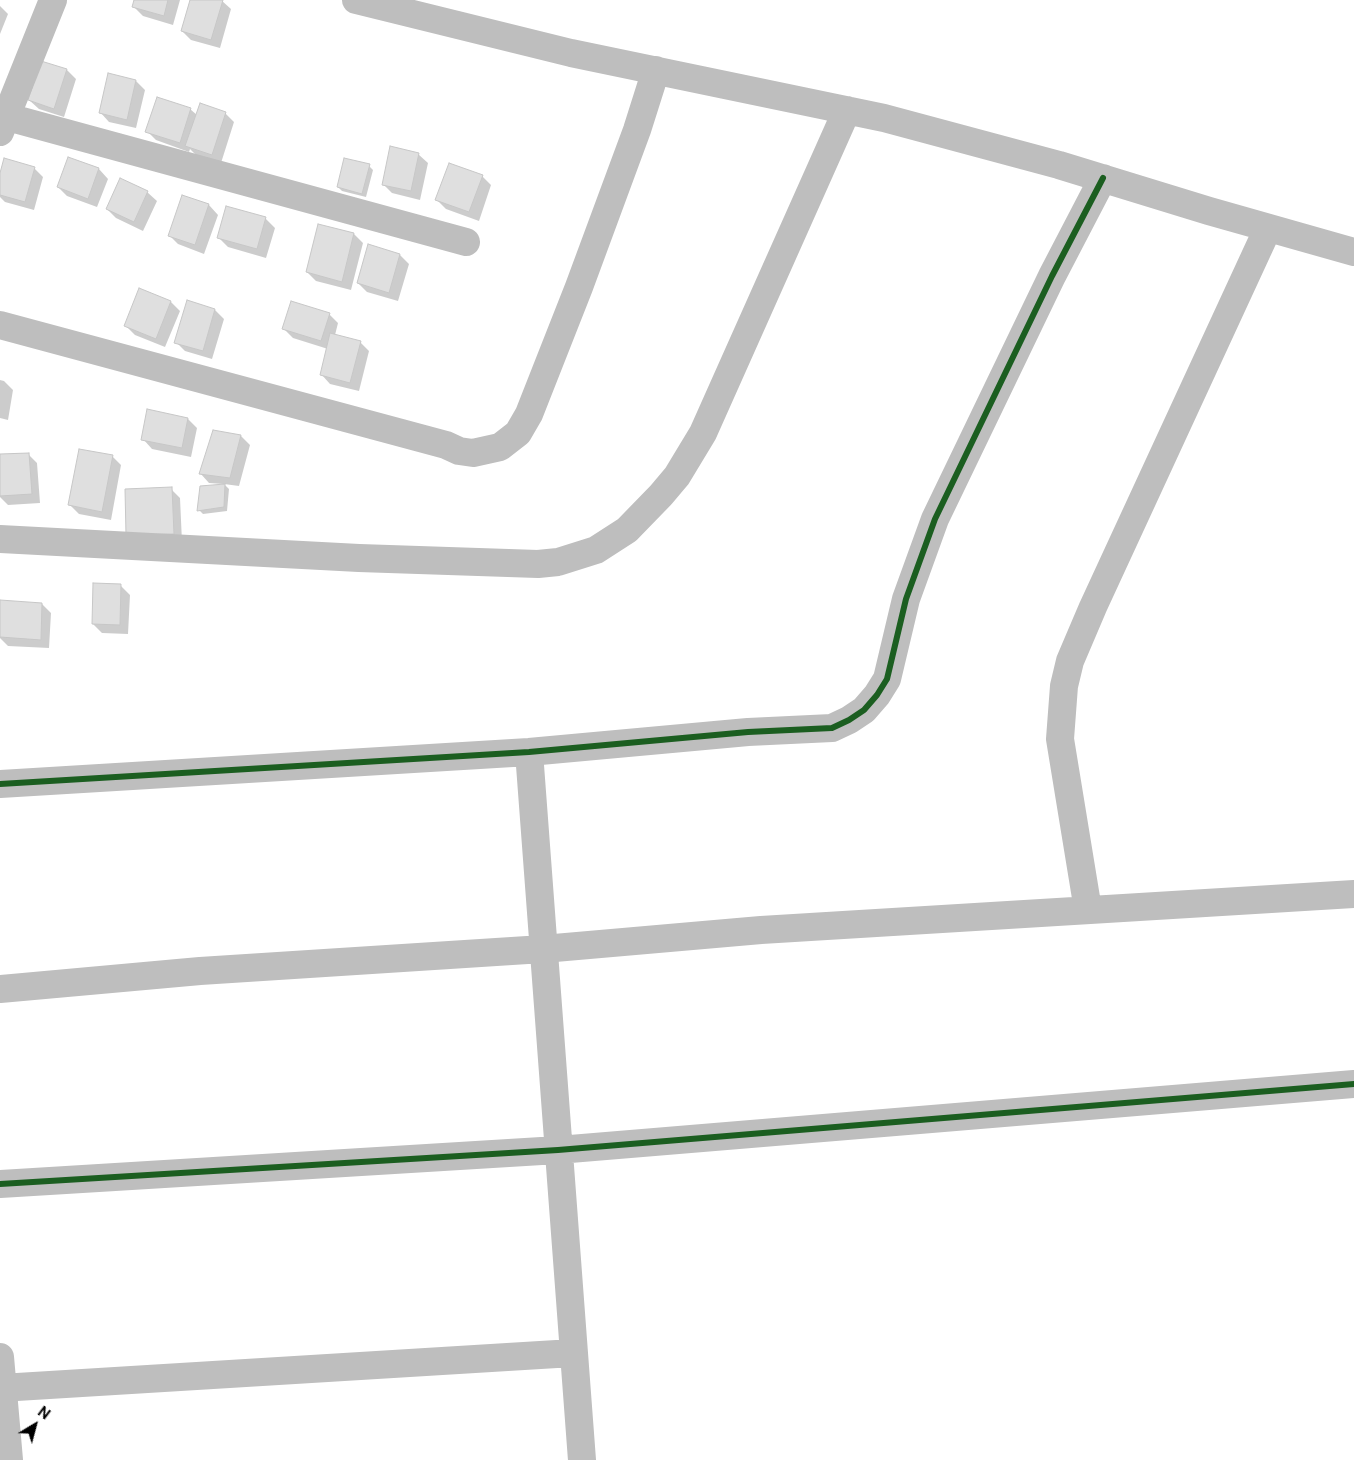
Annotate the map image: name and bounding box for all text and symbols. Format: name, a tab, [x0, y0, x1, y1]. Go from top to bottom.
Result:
north arrow	[10, 1400, 60, 1450]
text: N	[35, 1403, 53, 1423]

